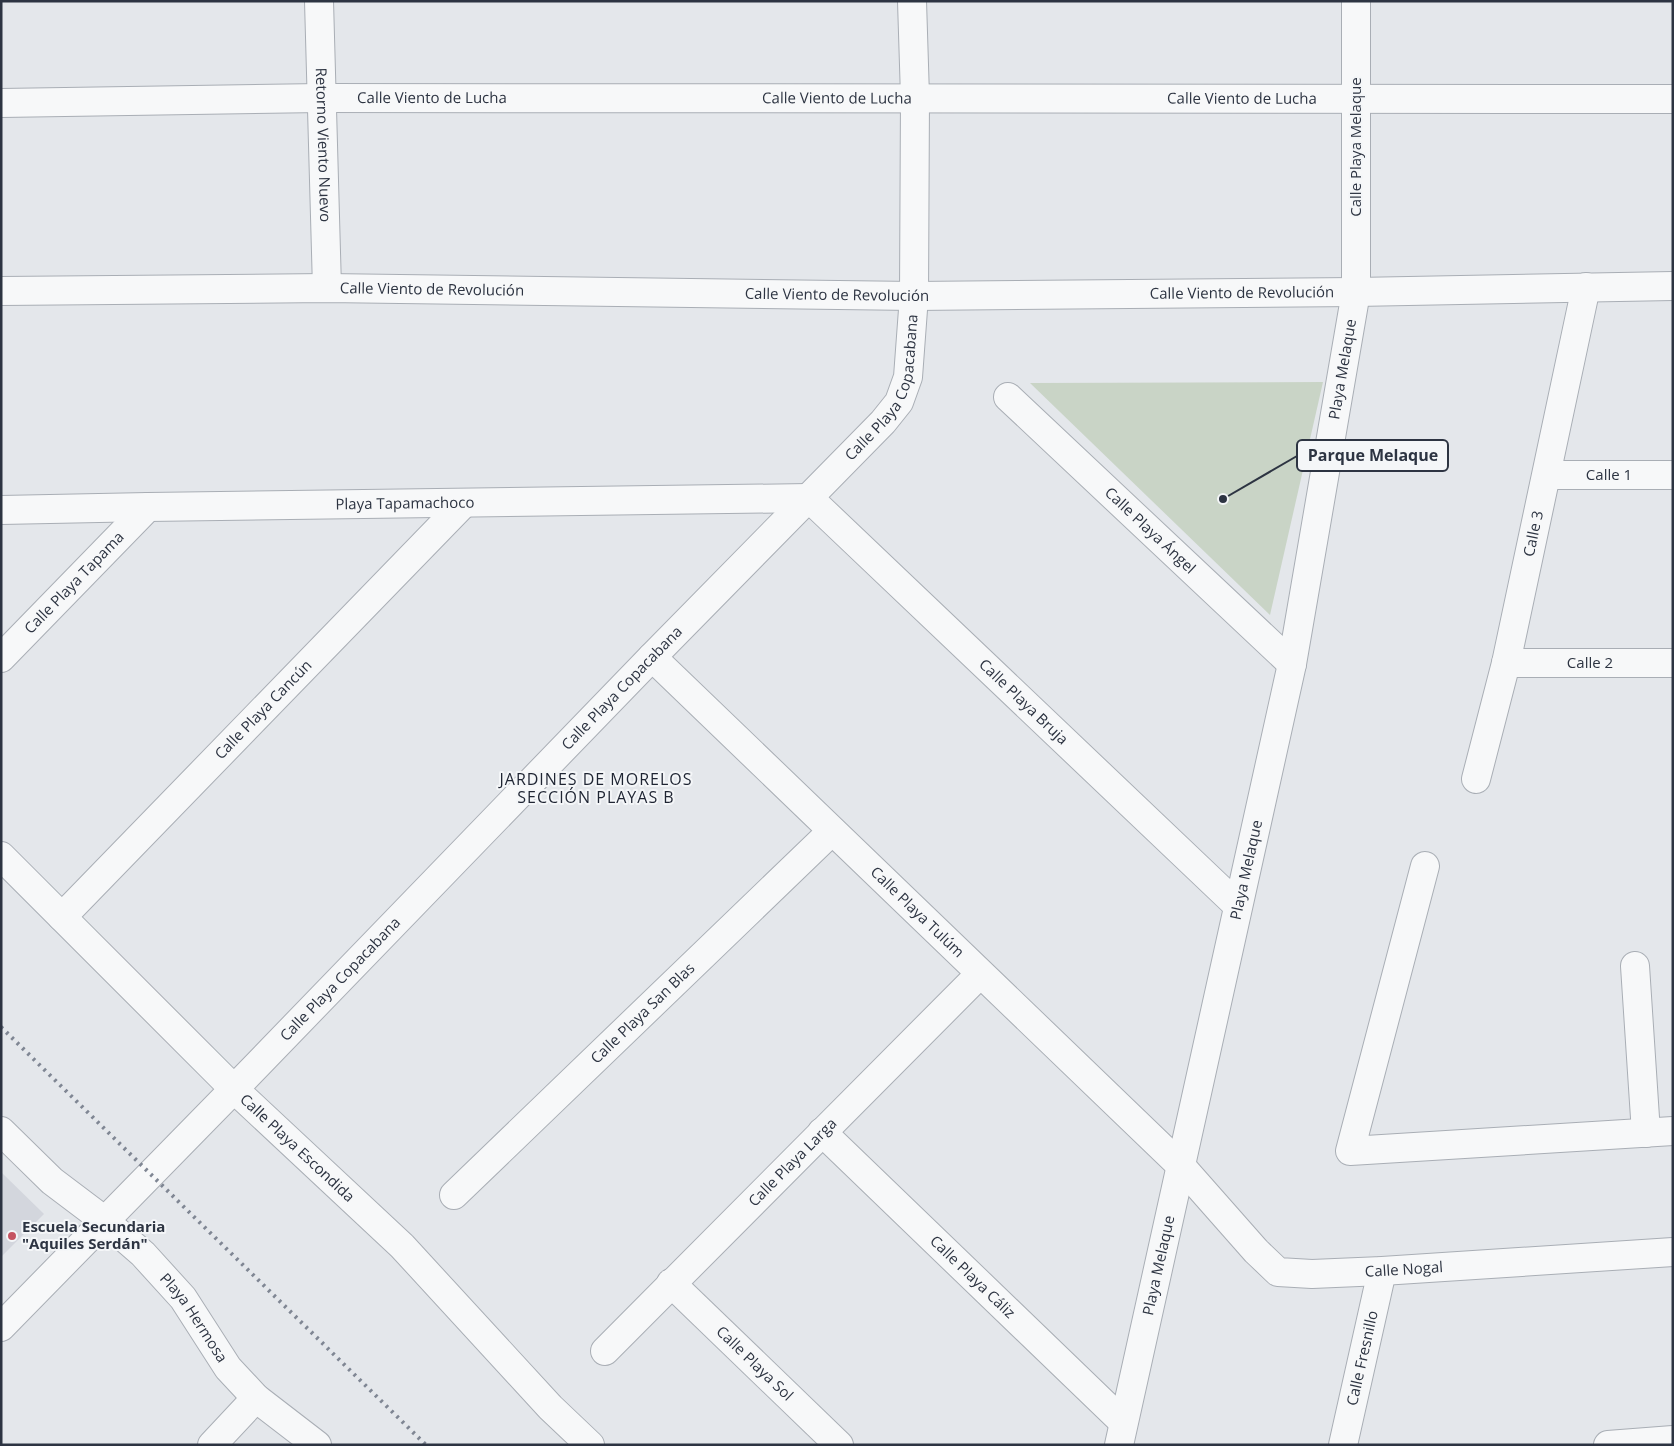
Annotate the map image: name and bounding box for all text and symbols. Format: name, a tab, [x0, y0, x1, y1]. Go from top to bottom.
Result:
street label: Retorno Viento Nuevo	[312, 67, 336, 222]
street label: Calle Playa Melaque	[1345, 77, 1365, 217]
street label: Calle Viento de Lucha	[357, 87, 507, 107]
street label: Calle Viento de Lucha	[762, 87, 912, 107]
street label: Calle Viento de Lucha	[1167, 88, 1317, 108]
street label: Calle Viento de Revolución	[340, 277, 524, 300]
street label: Calle Viento de Revolución	[1150, 281, 1334, 303]
street label: Calle Viento de Revolución	[745, 283, 929, 305]
street label: Calle Playa Copacabana	[840, 314, 922, 464]
street label: Playa Melaque	[1323, 317, 1360, 421]
callout: Parque Melaque	[1297, 440, 1448, 471]
text: Parque Melaque	[1308, 444, 1438, 466]
street label: Calle 1	[1586, 464, 1632, 484]
street label: Calle Playa Ángel	[1101, 482, 1201, 577]
street label: Playa Tapamachoco	[335, 492, 475, 513]
street label: Calle 3	[1518, 509, 1547, 558]
street label: Calle Playa Tapama	[19, 527, 128, 637]
street label: Calle Playa Copacabana	[557, 621, 686, 754]
street label: Calle 2	[1567, 652, 1613, 672]
street label: Calle Playa Bruja	[975, 654, 1073, 748]
street label: Calle Playa Cancún	[210, 655, 316, 763]
district label: JARDINES DE MORELOS SECCIÓN PLAYAS B	[497, 768, 693, 808]
street label: Playa Melaque	[1225, 818, 1266, 922]
street label: Calle Playa Tulúm	[867, 862, 969, 961]
street label: Calle Playa Copacabana	[275, 912, 404, 1045]
street label: Calle Playa San Blas	[586, 958, 698, 1067]
street label: Calle Playa Escondida	[236, 1089, 360, 1206]
street label: Calle Playa Larga	[743, 1113, 840, 1210]
street label: Playa Melaque	[1137, 1213, 1179, 1317]
place label: Escuela Secundaria "Aquiles Serdán"	[22, 1216, 165, 1253]
marker: Escuela Secundaria "Aquiles Serdán"	[6, 1230, 18, 1242]
street label: Calle Playa Cáliz	[926, 1231, 1020, 1322]
street label: Calle Nogal	[1364, 1256, 1444, 1281]
street label: Playa Hermosa	[156, 1268, 233, 1366]
street label: Calle Fresnillo	[1341, 1308, 1382, 1407]
street label: Calle Playa Sol	[712, 1321, 798, 1405]

